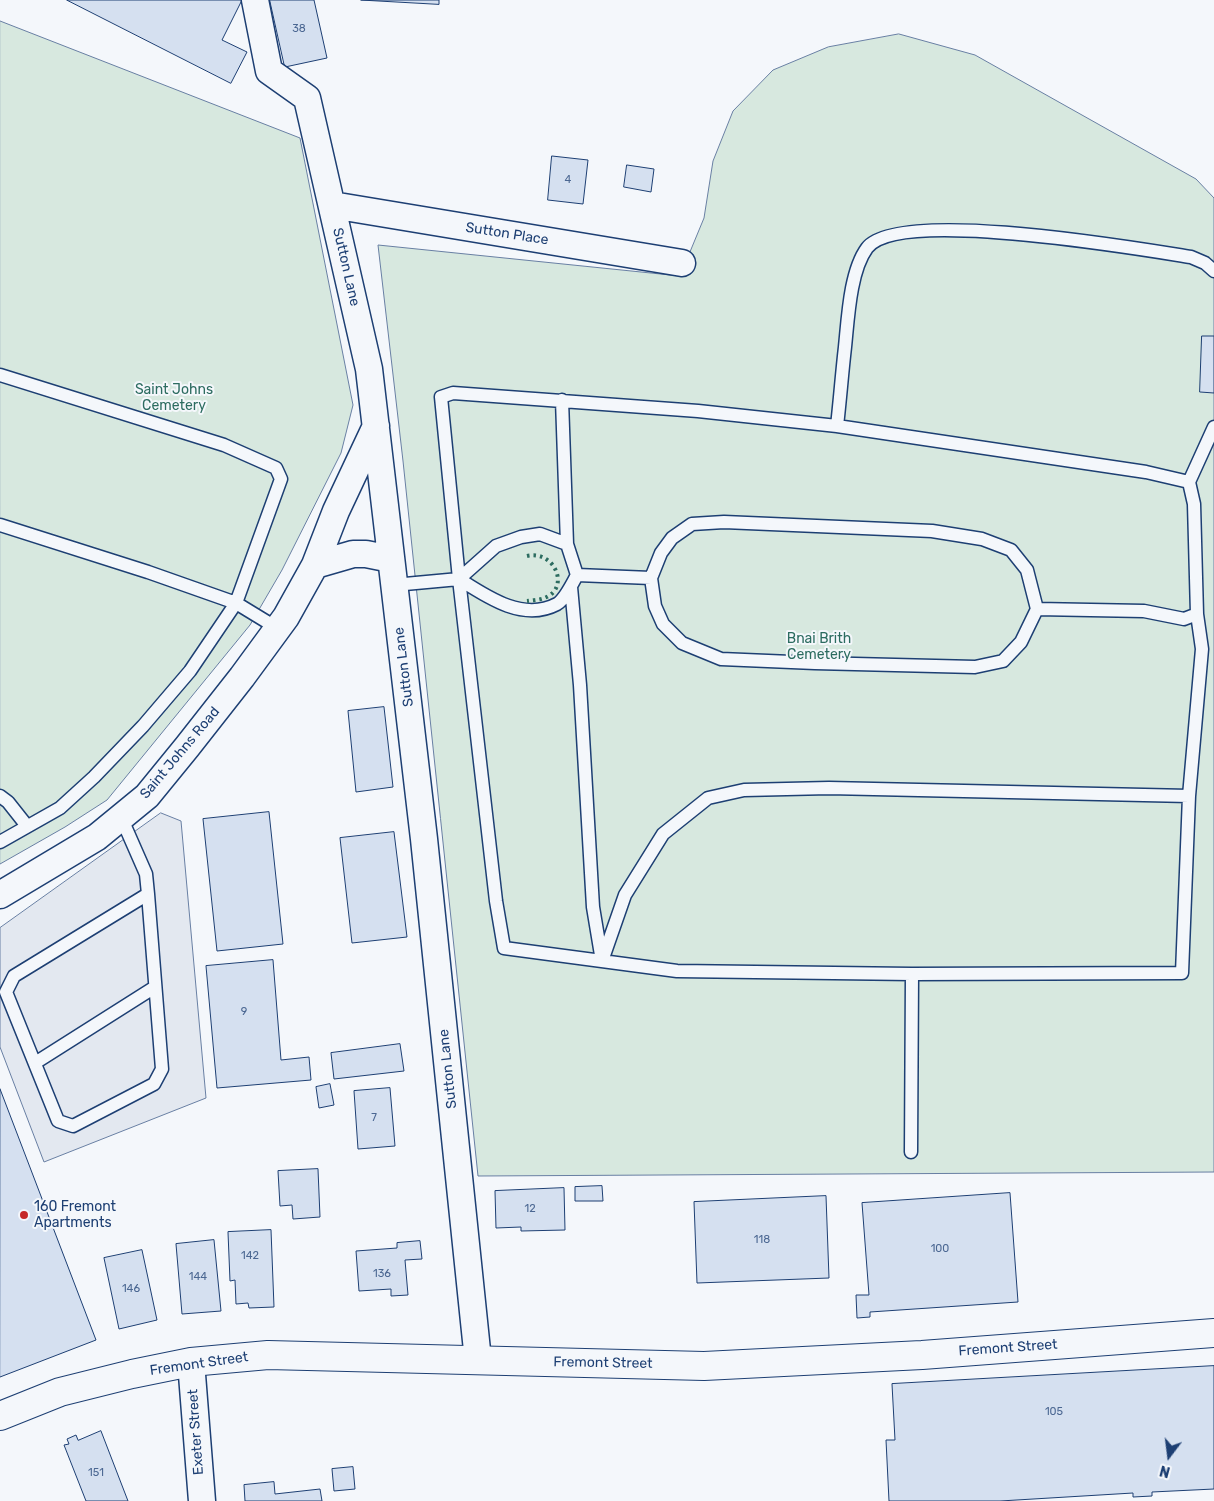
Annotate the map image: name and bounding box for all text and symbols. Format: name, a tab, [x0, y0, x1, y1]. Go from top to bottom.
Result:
house number: 38	[292, 22, 306, 36]
house number: 4	[565, 173, 571, 187]
street label: Sutton Place	[464, 219, 550, 249]
street label: Sutton Lane	[329, 226, 363, 308]
park label: Saint Johns Cemetery	[135, 382, 213, 414]
street label: Sutton Lane	[391, 626, 417, 708]
park label: Bnai Brith Cemetery	[787, 631, 851, 664]
street label: Saint Johns Road	[137, 704, 223, 802]
house number: 9	[241, 1005, 247, 1019]
street label: Sutton Lane	[435, 1028, 461, 1110]
house number: 7	[371, 1111, 377, 1125]
place label: 160 Fremont Apartments	[34, 1199, 116, 1232]
house number: 12	[524, 1202, 536, 1216]
marker: 160 Fremont Apartments	[18, 1209, 30, 1221]
house number: 118	[754, 1233, 770, 1247]
house number: 100	[931, 1242, 949, 1256]
house number: 142	[241, 1249, 259, 1263]
house number: 136	[373, 1267, 391, 1281]
house number: 144	[189, 1270, 207, 1284]
house number: 146	[122, 1282, 140, 1296]
street label: Fremont Street	[958, 1336, 1058, 1360]
street label: Fremont Street	[149, 1349, 249, 1379]
street label: Fremont Street	[553, 1354, 653, 1372]
street label: Exeter Street	[185, 1388, 207, 1476]
house number: 105	[1045, 1405, 1063, 1419]
north arrow	[1144, 1431, 1194, 1481]
text: N	[1158, 1461, 1172, 1480]
house number: 151	[88, 1466, 104, 1480]

